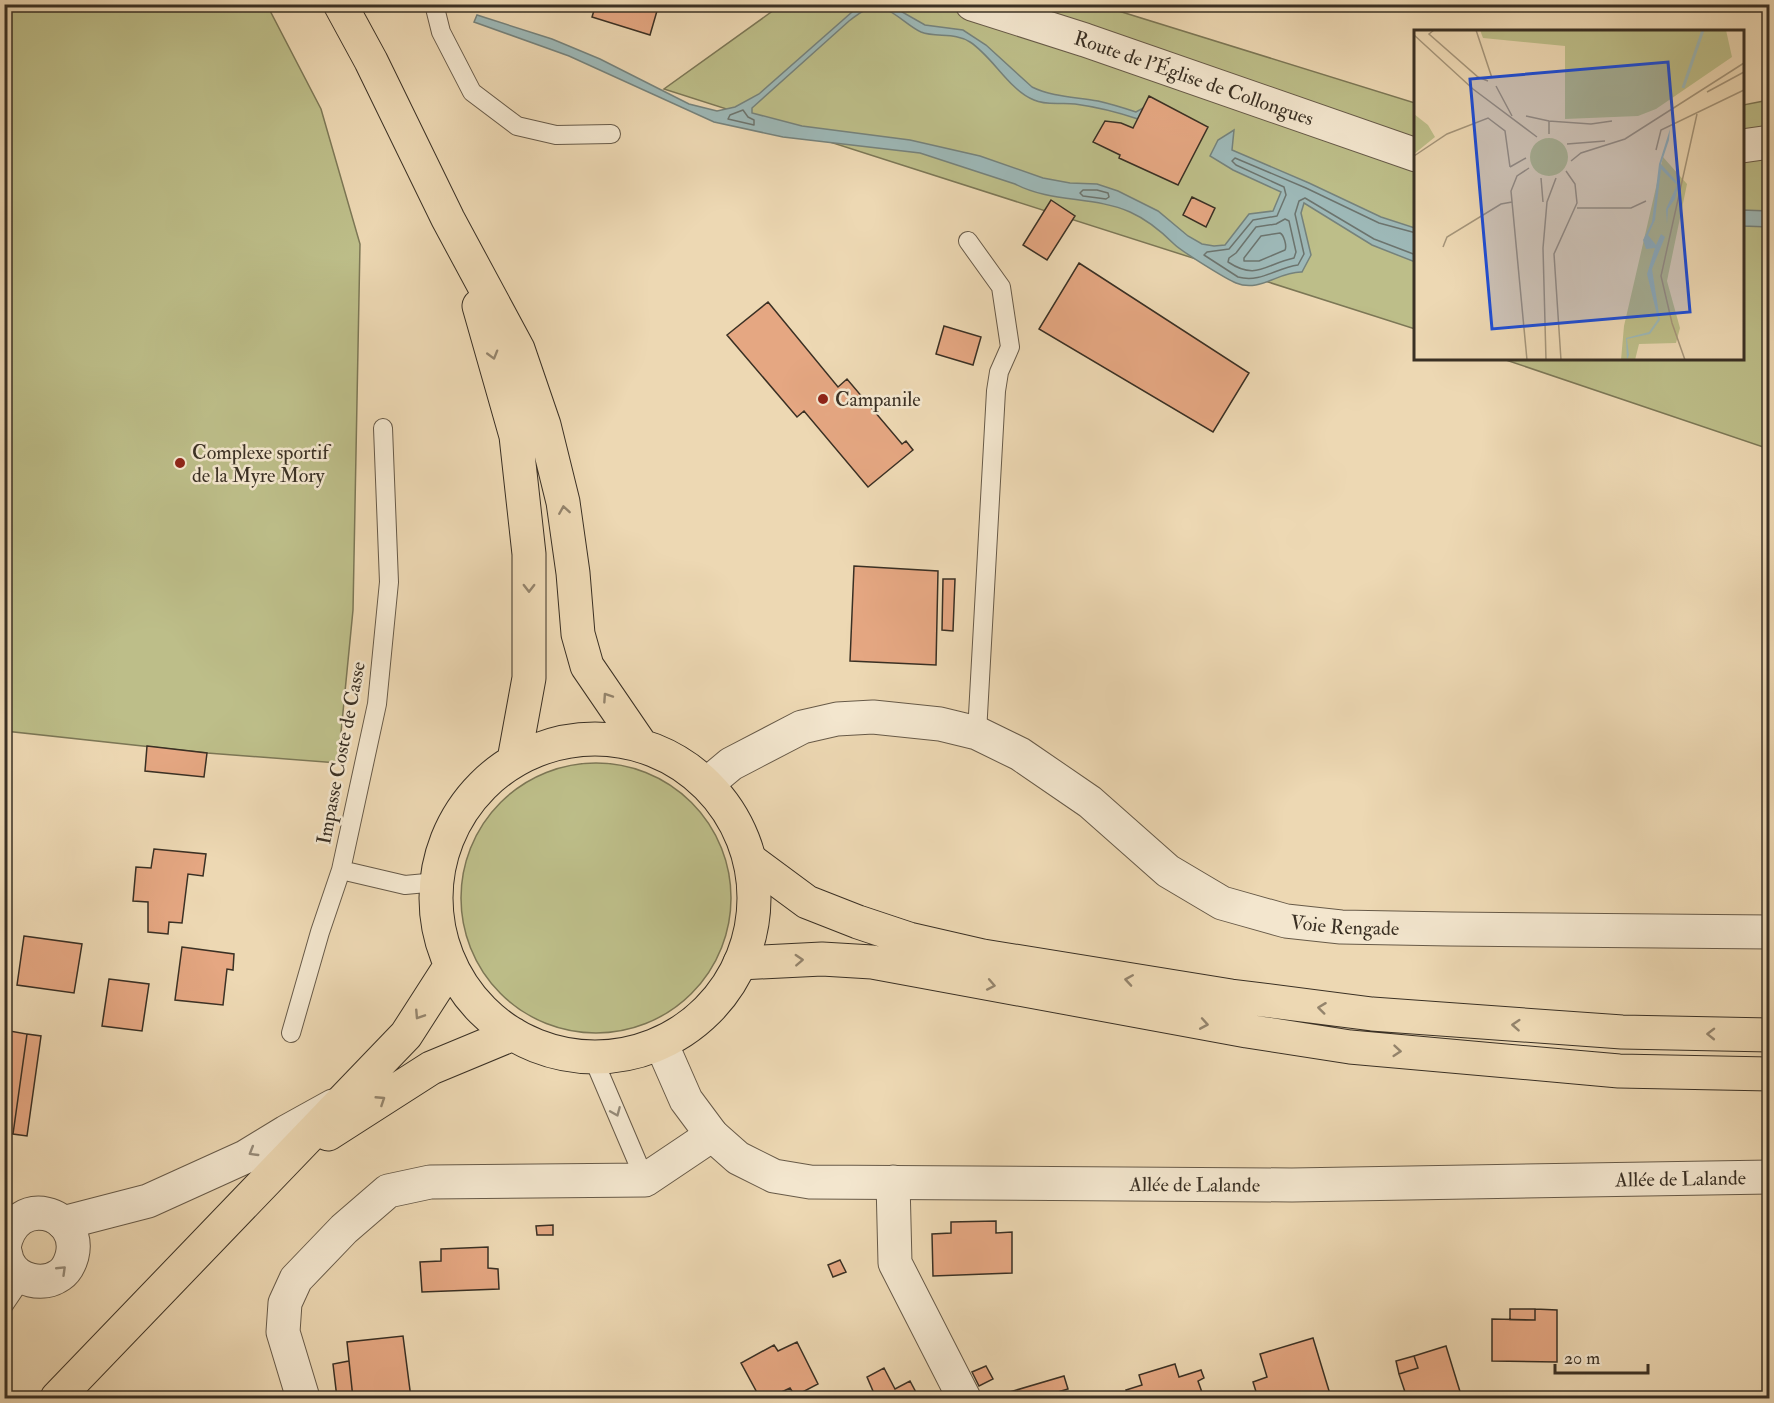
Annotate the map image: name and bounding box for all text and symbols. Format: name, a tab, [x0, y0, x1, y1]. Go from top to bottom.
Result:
street label: Route de l’Église de Collongues	[1071, 25, 1317, 131]
inset map	[1414, 30, 1744, 360]
one-way arrow	[486, 349, 498, 360]
place label: Campanile	[835, 387, 921, 413]
marker: Campanile	[816, 392, 830, 406]
place label: Complexe sportif de la Myre Mory	[192, 440, 332, 488]
marker: Complexe sportif de la Myre Mory	[173, 456, 187, 470]
one-way arrow	[559, 505, 571, 514]
one-way arrow	[523, 584, 535, 593]
street label: Impasse Coste de Casse	[311, 660, 372, 847]
one-way arrow	[603, 693, 615, 703]
street label: Voie Rengade	[1289, 909, 1400, 941]
one-way arrow	[794, 954, 803, 967]
one-way arrow	[1124, 974, 1134, 987]
one-way arrow	[986, 978, 996, 991]
one-way arrow	[1318, 1002, 1327, 1014]
one-way arrow	[416, 1008, 427, 1019]
one-way arrow	[1199, 1017, 1209, 1029]
one-way arrow	[1512, 1019, 1521, 1032]
one-way arrow	[1707, 1028, 1716, 1040]
one-way arrow	[1392, 1044, 1401, 1057]
one-way arrow	[374, 1097, 385, 1108]
one-way arrow	[609, 1105, 621, 1116]
one-way arrow	[249, 1145, 259, 1156]
street label: Allée de Lalande	[1614, 1165, 1746, 1192]
street label: Allée de Lalande	[1128, 1171, 1260, 1197]
one-way arrow	[55, 1266, 66, 1277]
scale bar	[1555, 1337, 1648, 1375]
text: 20 m	[1564, 1347, 1600, 1370]

